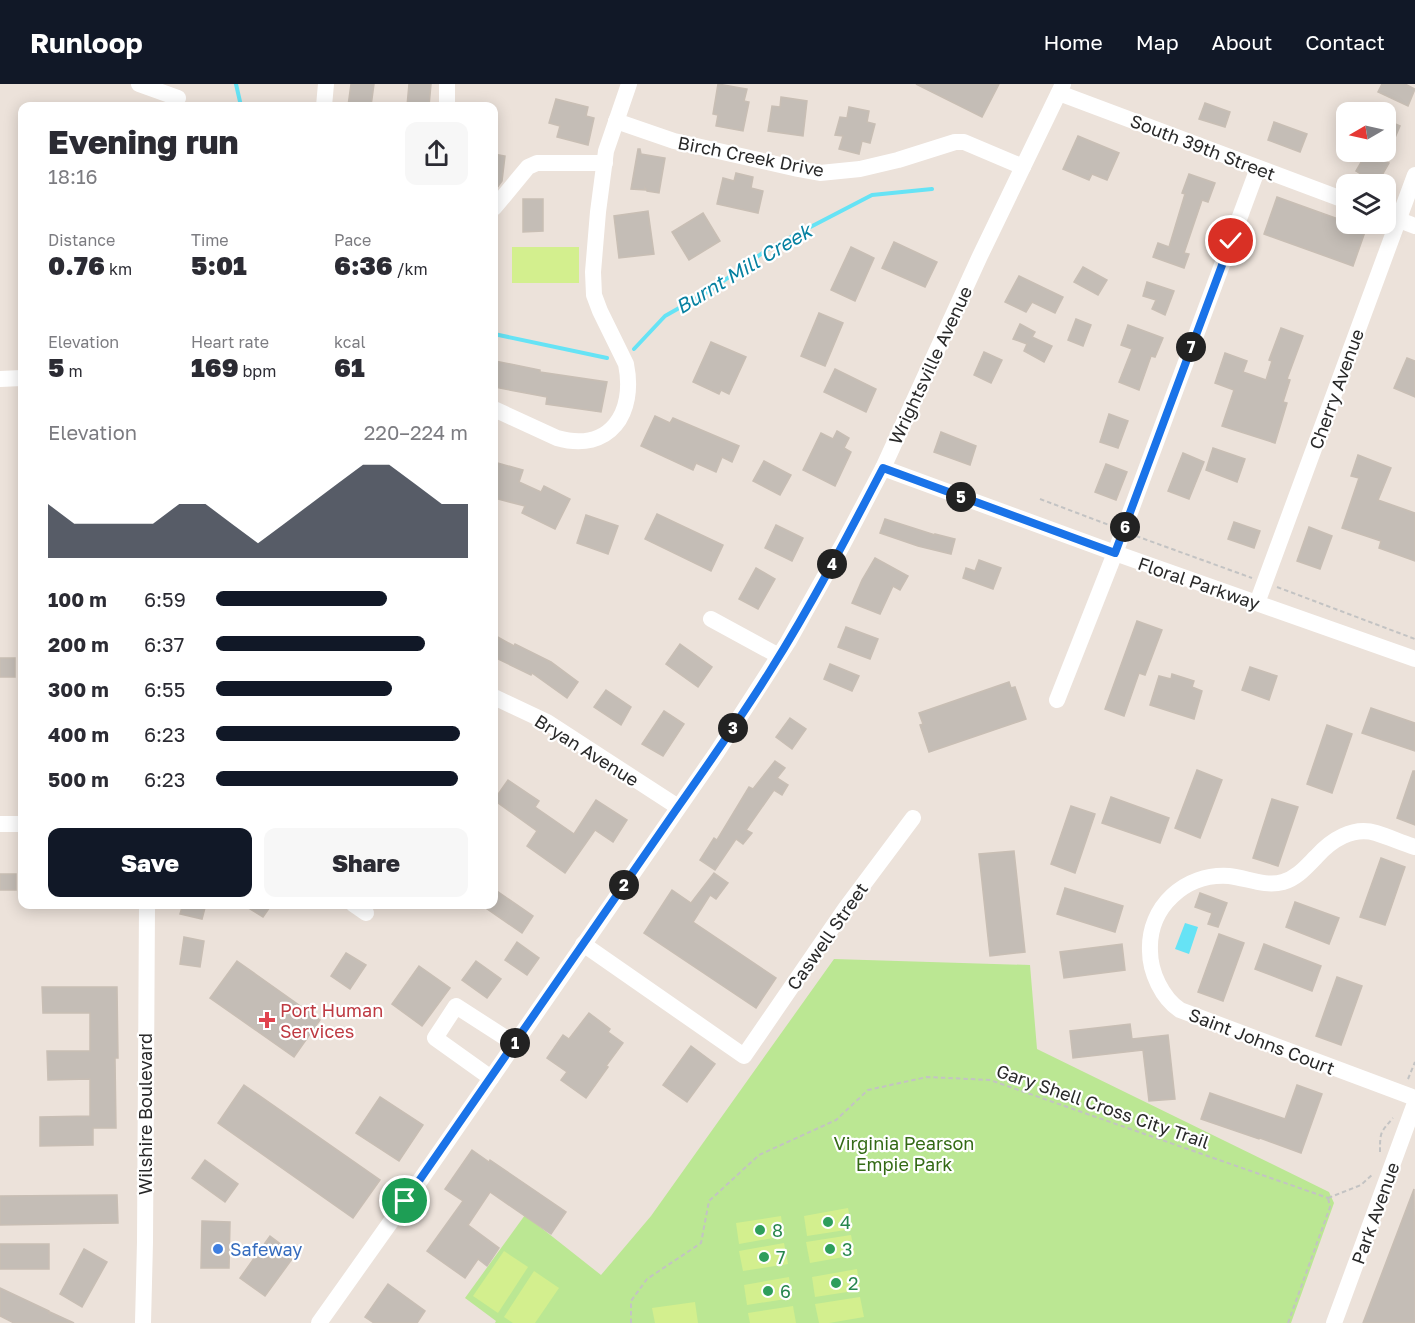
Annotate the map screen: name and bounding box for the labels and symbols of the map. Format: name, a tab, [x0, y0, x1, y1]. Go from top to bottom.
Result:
north arrow	[1336, 102, 1396, 162]
street label: South 39th Street	[1127, 109, 1279, 185]
street label: Birch Creek Drive	[676, 131, 826, 181]
pin	[1205, 215, 1256, 266]
water label: Burnt Mill Creek	[671, 217, 818, 318]
street label: Wrightsville Avenue	[884, 282, 976, 448]
street label: Cherry Avenue	[1304, 326, 1368, 452]
pin: 7	[1176, 332, 1206, 362]
pin: 5	[946, 482, 976, 512]
pin: 6	[1110, 512, 1140, 542]
pin: 4	[817, 549, 847, 579]
street label: Floral Parkway	[1135, 552, 1263, 614]
street label: Bryan Avenue	[531, 709, 643, 791]
pin: 3	[718, 713, 748, 743]
pin: 2	[609, 870, 639, 900]
street label: Caswell Street	[782, 878, 872, 994]
place label: Port Human Services	[280, 999, 383, 1042]
street label: Saint Johns Court	[1186, 1003, 1338, 1079]
marker: Port Human Services	[258, 1011, 276, 1029]
pin: 1	[500, 1028, 530, 1058]
street label: Wilshire Boulevard	[134, 1033, 156, 1195]
street label: Gary Shell Cross City Trail	[994, 1059, 1213, 1153]
park label: Virginia Pearson Empie Park	[834, 1132, 974, 1175]
street label: Park Avenue	[1346, 1159, 1404, 1267]
pin	[379, 1175, 430, 1226]
place label: 4	[840, 1211, 851, 1233]
marker: 4	[821, 1215, 835, 1229]
place label: 8	[772, 1219, 783, 1241]
marker: 8	[753, 1223, 767, 1237]
place label: Safeway	[230, 1238, 302, 1260]
place label: 3	[842, 1238, 853, 1260]
marker: Safeway	[211, 1242, 225, 1256]
marker: 3	[823, 1242, 837, 1256]
place label: 7	[776, 1246, 786, 1268]
marker: 7	[757, 1250, 771, 1264]
place label: 2	[848, 1272, 858, 1294]
marker: 2	[829, 1276, 843, 1290]
place label: 6	[780, 1280, 791, 1302]
marker: 6	[761, 1284, 775, 1298]

